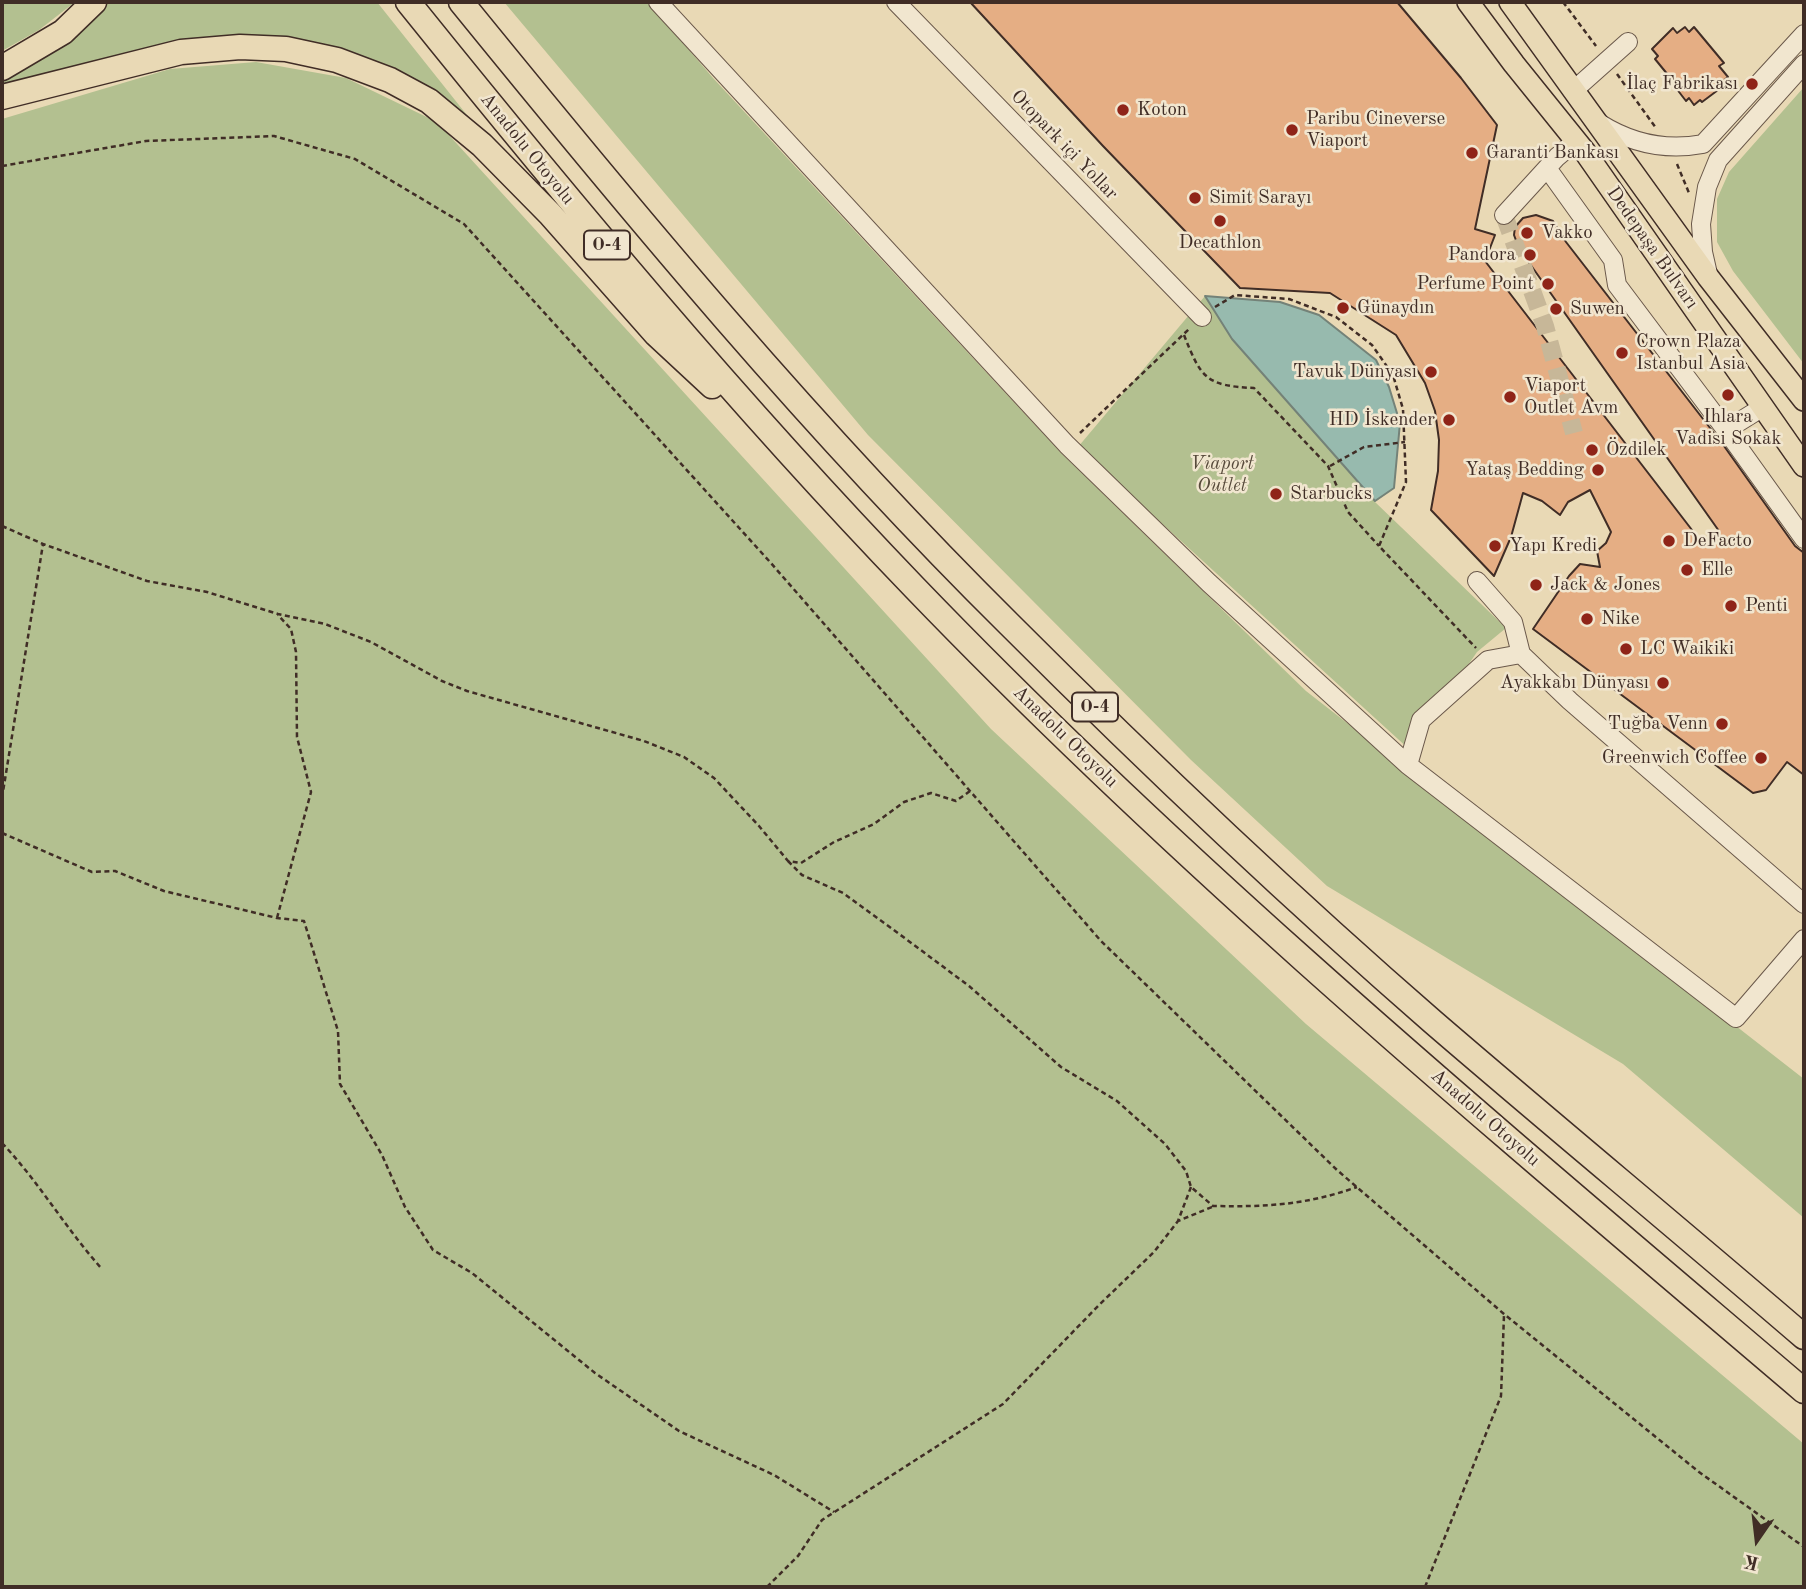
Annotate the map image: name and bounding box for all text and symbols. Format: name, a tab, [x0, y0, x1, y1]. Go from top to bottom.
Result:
place label: İlaç Fabrikası	[1626, 73, 1738, 95]
marker: İlaç Fabrikası	[1744, 76, 1760, 92]
street label: Otopark içi Yollar	[1006, 85, 1122, 205]
street label: Anadolu Otoyolu	[475, 88, 579, 210]
place label: Koton	[1137, 99, 1187, 121]
marker: Koton	[1115, 102, 1131, 118]
place label: Paribu Cineverse Viaport	[1306, 108, 1445, 152]
marker: Paribu Cineverse Viaport	[1284, 122, 1300, 138]
place label: Garanti Bankası	[1486, 142, 1619, 164]
marker: Garanti Bankası	[1464, 145, 1480, 161]
street label: Dedepaşa Bulvarı	[1601, 182, 1703, 314]
place label: Simit Sarayı	[1209, 187, 1311, 209]
marker: Simit Sarayı	[1187, 190, 1203, 206]
marker: Decathlon	[1212, 213, 1228, 229]
place label: Vakko	[1541, 222, 1593, 244]
marker: Vakko	[1519, 225, 1535, 241]
road number: O-4	[584, 230, 630, 260]
place label: Decathlon	[1178, 232, 1262, 254]
place label: Pandora	[1448, 244, 1516, 266]
marker: Pandora	[1522, 247, 1538, 263]
place label: Perfume Point	[1417, 273, 1534, 295]
marker: Perfume Point	[1540, 276, 1556, 292]
place label: Günaydın	[1357, 297, 1435, 319]
place label: Suwen	[1570, 298, 1625, 320]
marker: Günaydın	[1335, 300, 1351, 316]
marker: Suwen	[1548, 301, 1564, 317]
place label: Crown Plaza Istanbul Asia	[1636, 331, 1746, 375]
marker: Crown Plaza Istanbul Asia	[1614, 345, 1630, 361]
place label: Tavuk Dünyası	[1293, 361, 1417, 383]
marker: Tavuk Dünyası	[1423, 364, 1439, 380]
place label: Viaport Outlet Avm	[1524, 375, 1618, 419]
marker: Ihlara Vadisi Sokak	[1720, 387, 1736, 403]
marker: Viaport Outlet Avm	[1502, 389, 1518, 405]
place label: Ihlara Vadisi Sokak	[1675, 406, 1781, 450]
place label: HD İskender	[1329, 409, 1435, 431]
marker: HD İskender	[1441, 412, 1457, 428]
place label: Özdilek	[1606, 439, 1666, 461]
marker: Özdilek	[1584, 442, 1600, 458]
park label: Viaport Outlet	[1190, 453, 1254, 497]
place label: Yataş Bedding	[1465, 459, 1584, 481]
marker: Yataş Bedding	[1590, 462, 1606, 478]
place label: Starbucks	[1290, 483, 1372, 505]
marker: Starbucks	[1268, 486, 1284, 502]
place label: DeFacto	[1683, 530, 1752, 552]
marker: DeFacto	[1661, 533, 1677, 549]
place label: Yapı Kredi	[1509, 535, 1597, 557]
marker: Yapı Kredi	[1487, 538, 1503, 554]
place label: Elle	[1701, 559, 1733, 581]
marker: Elle	[1679, 562, 1695, 578]
place label: Jack & Jones	[1550, 574, 1660, 596]
marker: Jack & Jones	[1528, 577, 1544, 593]
place label: Penti	[1745, 595, 1788, 617]
marker: Penti	[1723, 598, 1739, 614]
place label: Nike	[1601, 608, 1639, 630]
marker: Nike	[1579, 611, 1595, 627]
place label: LC Waikiki	[1640, 638, 1734, 660]
marker: LC Waikiki	[1618, 641, 1634, 657]
place label: Ayakkabı Dünyası	[1500, 672, 1649, 694]
marker: Ayakkabı Dünyası	[1655, 675, 1671, 691]
street label: Anadolu Otoyolu	[1008, 681, 1122, 793]
road number: O-4	[1072, 692, 1118, 722]
place label: Tuğba Venn	[1607, 713, 1708, 735]
marker: Tuğba Venn	[1714, 716, 1730, 732]
place label: Greenwich Coffee	[1602, 747, 1747, 769]
marker: Greenwich Coffee	[1753, 750, 1769, 766]
street label: Anadolu Otoyolu	[1426, 1064, 1544, 1172]
north arrow	[1722, 1505, 1792, 1575]
text: K	[1742, 1550, 1761, 1572]

